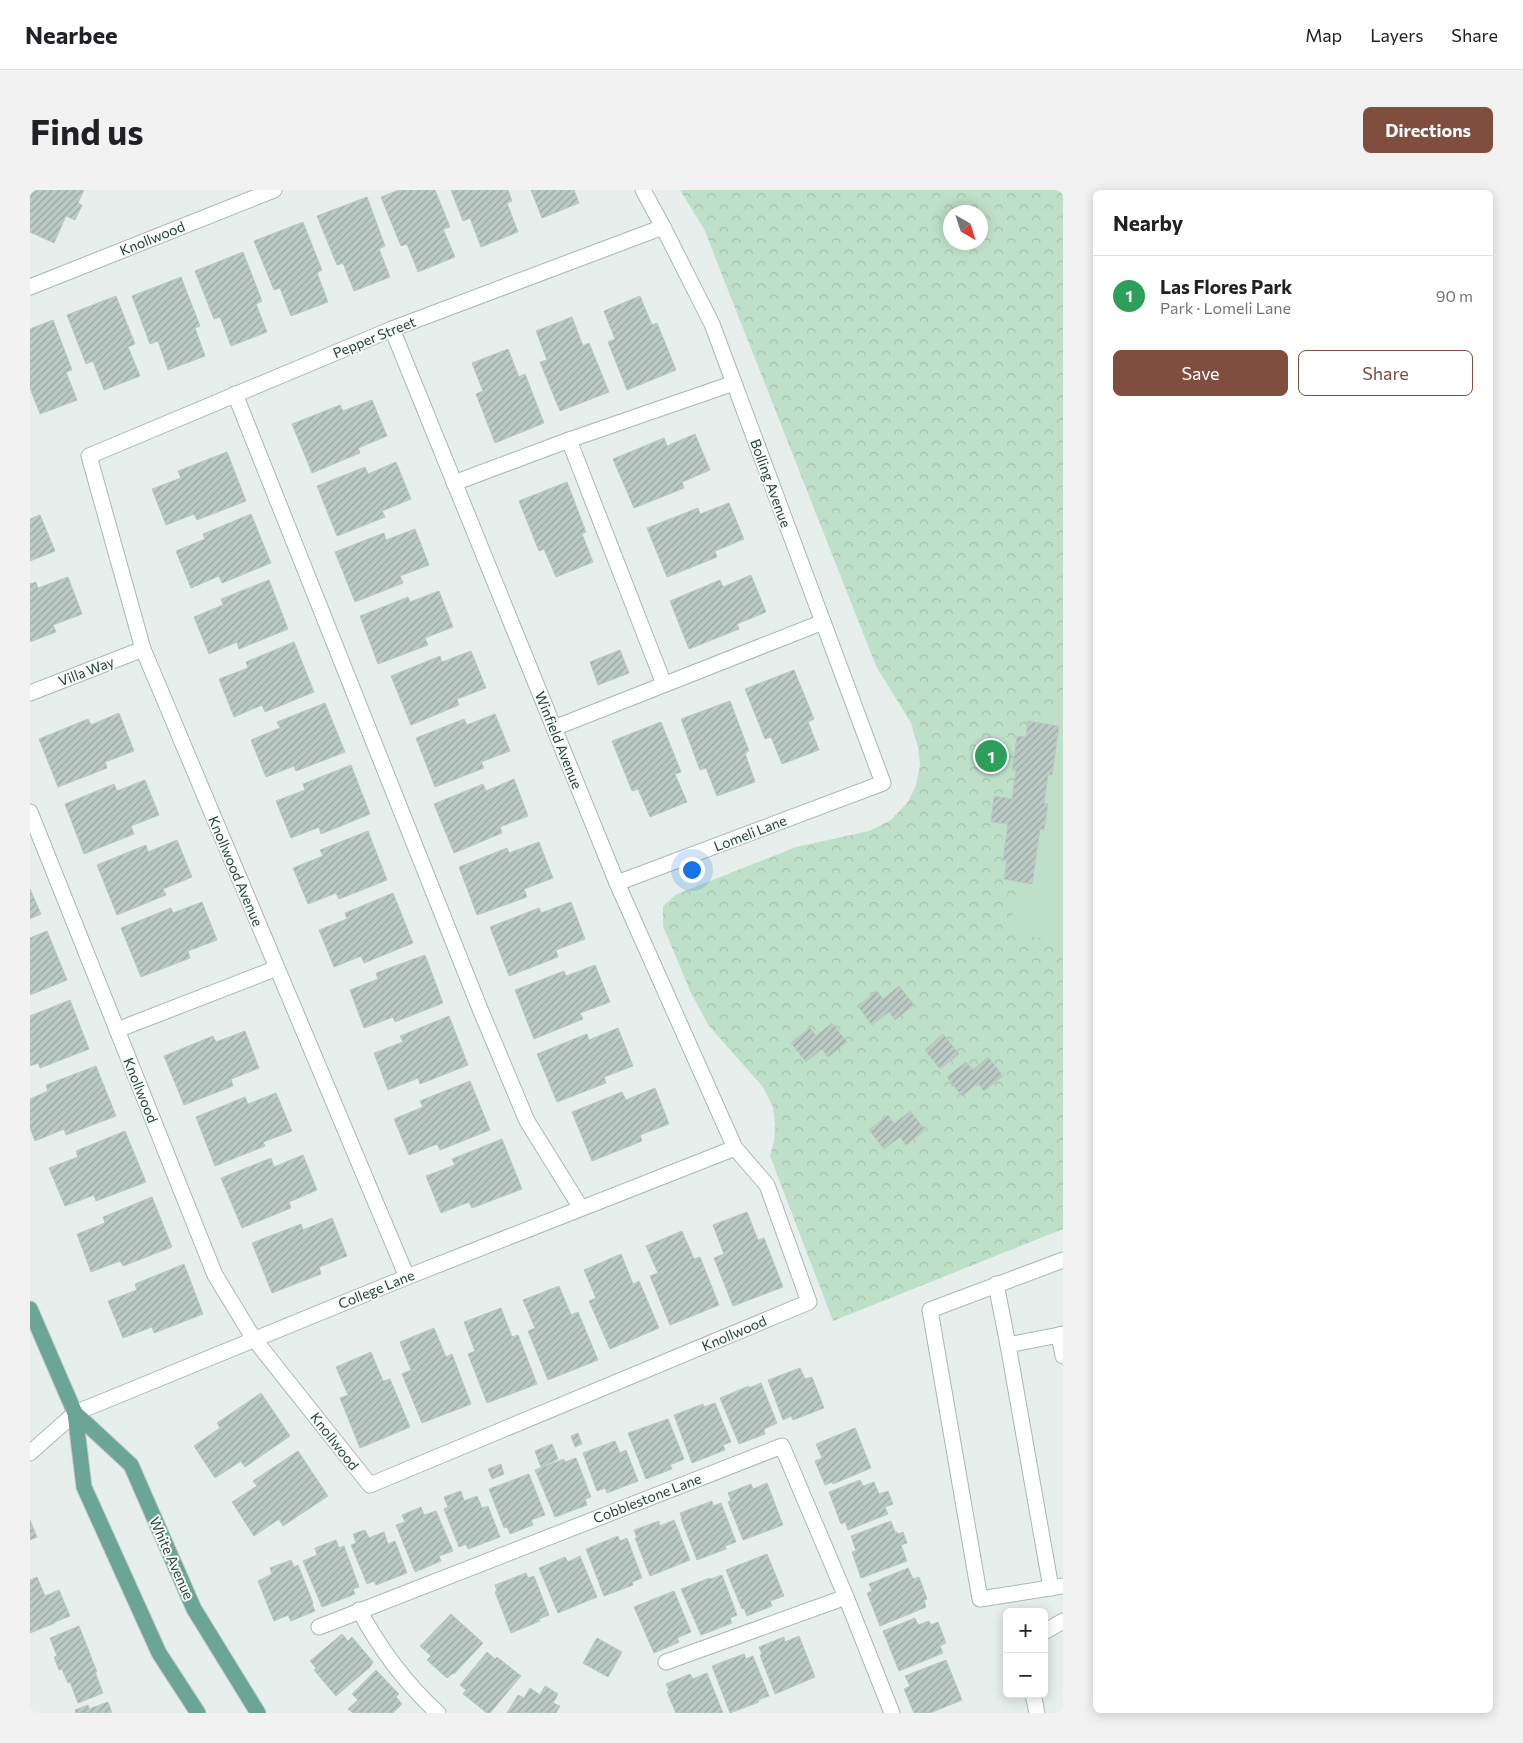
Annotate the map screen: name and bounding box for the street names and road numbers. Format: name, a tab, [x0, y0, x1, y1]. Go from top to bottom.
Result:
street label: Knollwood	[117, 217, 187, 259]
street label: Pepper Street	[330, 313, 418, 361]
street label: Bolling Avenue	[747, 436, 795, 530]
street label: Villa Way	[56, 653, 116, 689]
street label: Winfield Avenue	[532, 689, 586, 791]
street label: Lomeli Lane	[711, 811, 789, 855]
street label: Knollwood Avenue	[205, 813, 267, 929]
street label: Knollwood	[120, 1055, 162, 1125]
street label: College Lane	[335, 1266, 417, 1312]
street label: Knollwood	[699, 1312, 769, 1354]
street label: Knollwood	[307, 1409, 363, 1473]
street label: Cobblestone Lane	[590, 1470, 704, 1526]
street label: White Avenue	[146, 1514, 198, 1602]

